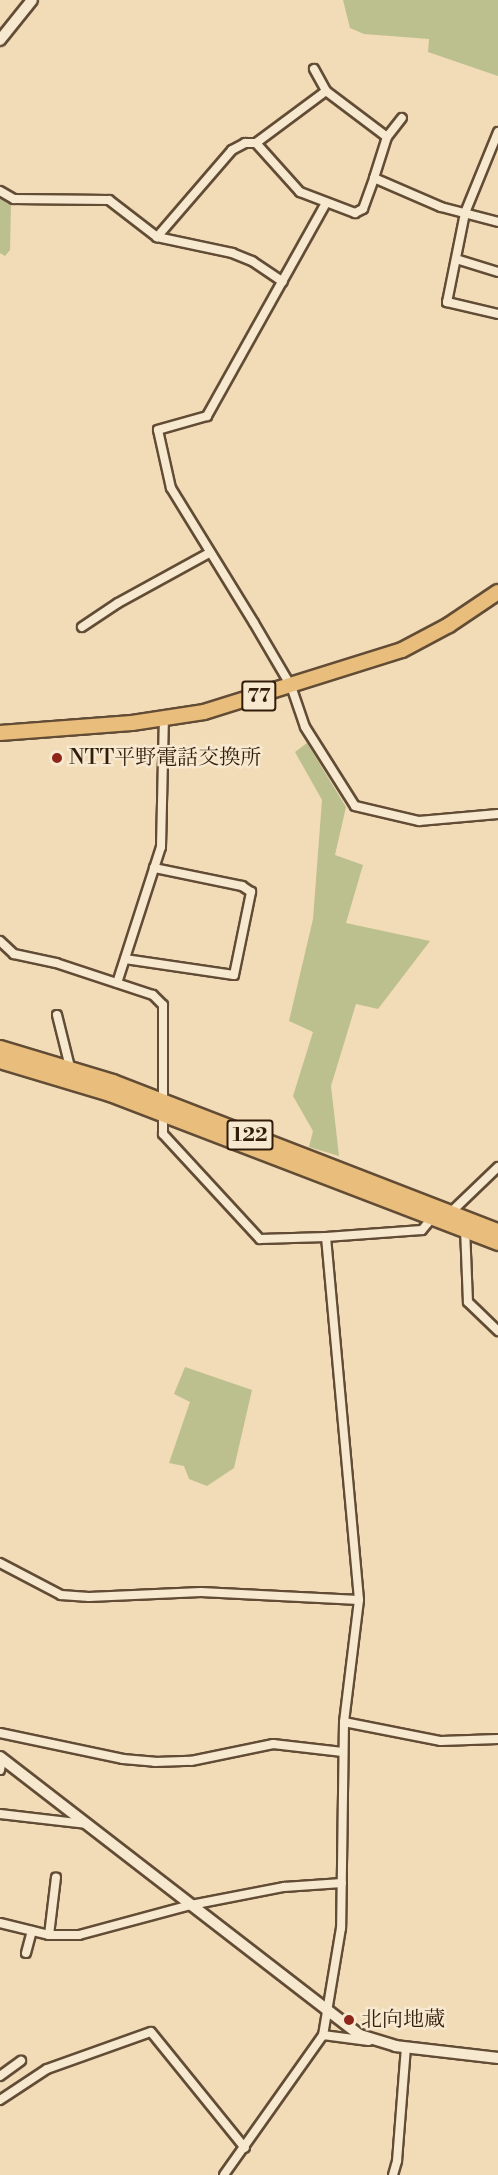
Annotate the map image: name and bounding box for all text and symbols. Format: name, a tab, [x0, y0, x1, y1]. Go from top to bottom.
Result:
road number: 77	[241, 679, 277, 713]
place label: NTT平野電話交換所	[69, 745, 261, 771]
marker: NTT平野電話交換所	[50, 751, 64, 765]
road number: 122	[226, 1118, 274, 1152]
place label: 北向地蔵	[361, 2007, 445, 2033]
marker: 北向地蔵	[342, 2013, 356, 2027]

